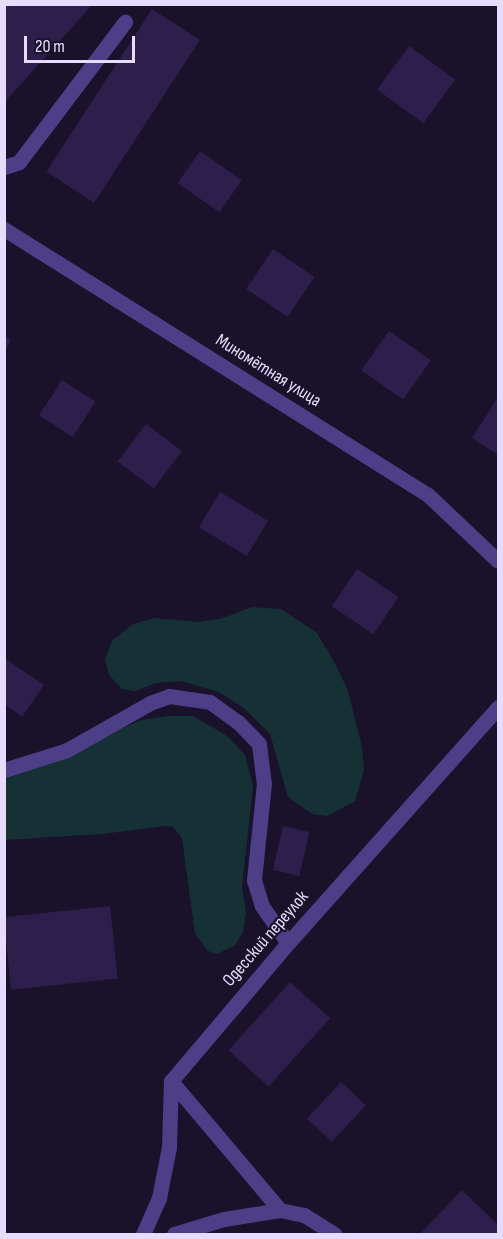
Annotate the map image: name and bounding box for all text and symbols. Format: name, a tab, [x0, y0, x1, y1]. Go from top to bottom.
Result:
scale bar	[27, 24, 138, 62]
text: 20 m	[35, 36, 65, 57]
street label: Миномётная улица	[211, 330, 325, 412]
street label: Одесский переулок	[219, 887, 313, 991]

